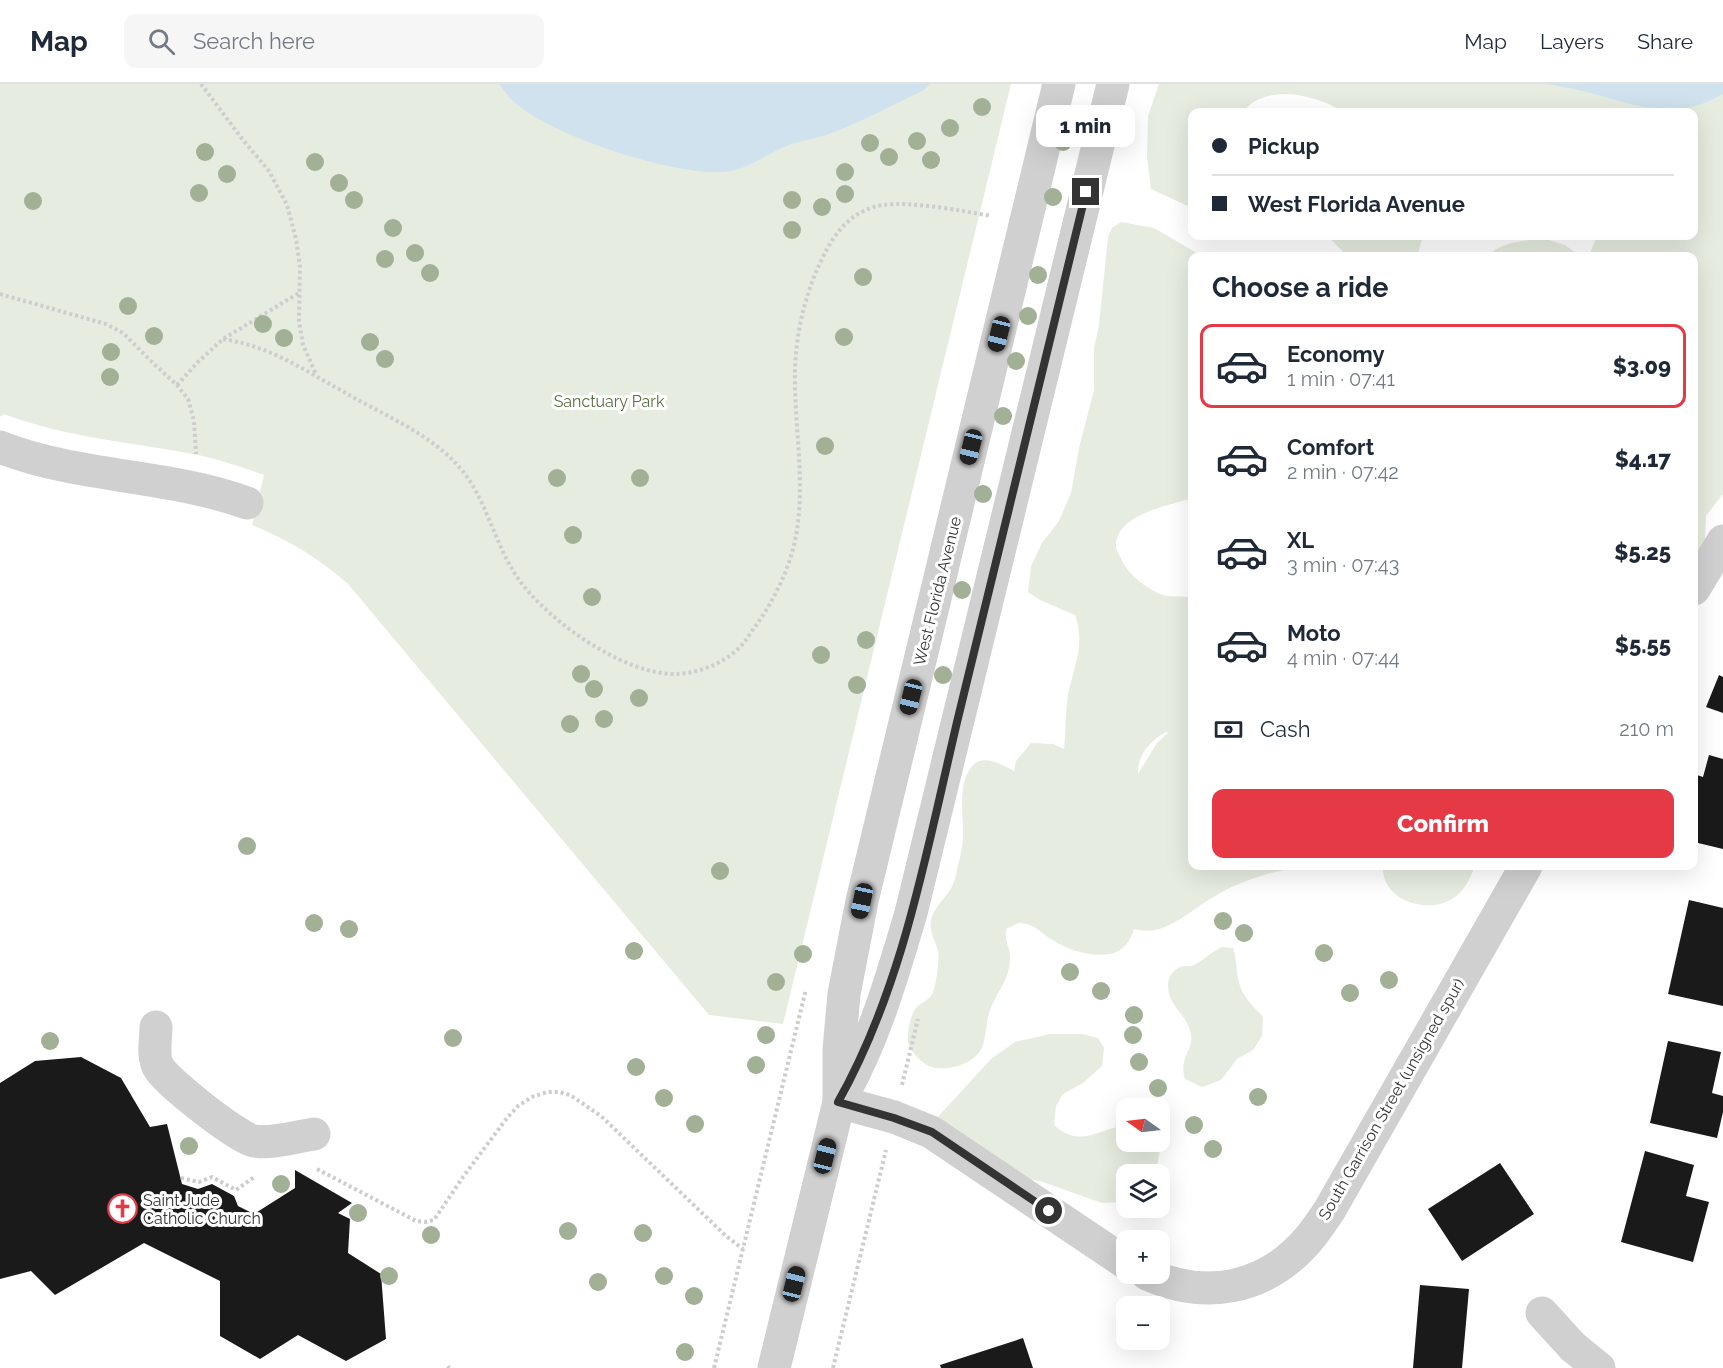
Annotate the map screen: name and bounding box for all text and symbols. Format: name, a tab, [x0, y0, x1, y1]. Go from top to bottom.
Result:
search box	[124, 14, 544, 68]
text: Map	[30, 25, 88, 58]
icon: search	[145, 25, 178, 58]
text: Search here	[193, 28, 315, 54]
text: Map	[1464, 29, 1507, 54]
text: Layers	[1540, 29, 1604, 54]
text: Share	[1637, 29, 1693, 54]
callout: 1 min	[1036, 105, 1136, 147]
text: 1 min	[1060, 114, 1111, 138]
text: Pickup	[1248, 133, 1320, 159]
route end	[1072, 178, 1099, 205]
text: West Florida Avenue	[1248, 191, 1465, 217]
text: Choose a ride	[1212, 272, 1388, 303]
car	[986, 314, 1012, 354]
icon: car	[1215, 339, 1269, 393]
text: Economy	[1287, 341, 1385, 367]
text: $3.09	[1613, 353, 1671, 379]
text: 1 min · 07:41	[1287, 367, 1395, 391]
park label: Sanctuary Park	[554, 392, 665, 411]
car	[958, 427, 984, 467]
icon: car	[1215, 432, 1269, 486]
text: Comfort	[1287, 434, 1374, 460]
text: $4.17	[1615, 446, 1671, 472]
text: 2 min · 07:42	[1287, 460, 1399, 484]
street label: West Florida Avenue	[910, 515, 965, 668]
icon: car	[1215, 525, 1269, 579]
text: XL	[1287, 527, 1314, 553]
text: $5.25	[1614, 539, 1671, 565]
text: 3 min · 07:43	[1287, 553, 1399, 577]
icon: car	[1215, 618, 1269, 672]
text: Moto	[1287, 620, 1341, 646]
text: $5.55	[1615, 632, 1671, 658]
text: 4 min · 07:44	[1287, 646, 1400, 670]
car	[898, 677, 924, 717]
icon: cash	[1212, 713, 1245, 746]
text: Cash	[1260, 716, 1311, 742]
text: 210 m	[1619, 717, 1674, 741]
button: Confirm	[1212, 789, 1674, 858]
car	[849, 882, 875, 920]
street label: South Garrison Street (unsigned spur)	[1314, 975, 1468, 1223]
north arrow	[1116, 1098, 1170, 1152]
map controls	[1116, 1098, 1170, 1350]
car	[812, 1136, 838, 1176]
button: layers	[1116, 1164, 1170, 1218]
place label: Saint Jude Catholic Church	[143, 1191, 261, 1228]
church icon: Saint Jude Catholic Church	[106, 1193, 138, 1225]
route start	[1035, 1197, 1062, 1224]
button: +	[1116, 1230, 1170, 1284]
car	[781, 1264, 807, 1304]
button: −	[1116, 1296, 1170, 1350]

